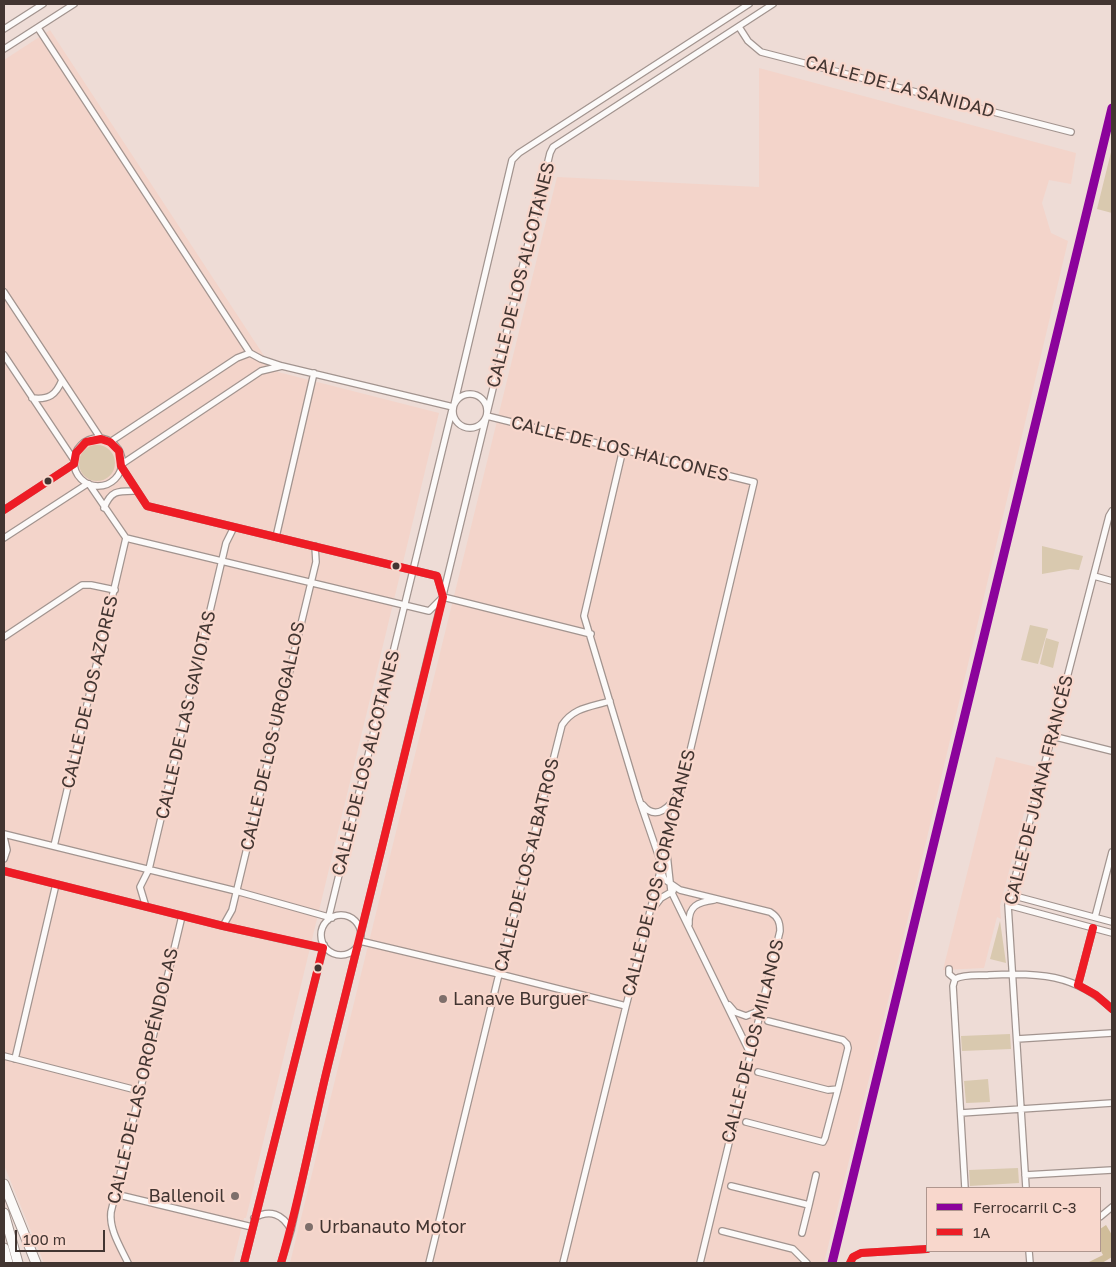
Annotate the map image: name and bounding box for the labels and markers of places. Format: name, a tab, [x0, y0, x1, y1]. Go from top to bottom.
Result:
unlabelled marker	[43, 476, 53, 486]
unlabelled marker	[391, 561, 401, 571]
unlabelled marker	[313, 963, 323, 973]
place label: Lanave Burguer	[453, 988, 588, 1010]
marker: Lanave Burguer	[437, 993, 449, 1005]
place label: Ballenoil	[149, 1185, 225, 1207]
marker: Ballenoil	[229, 1190, 241, 1202]
place label: Urbanauto Motor	[319, 1216, 466, 1238]
marker: Urbanauto Motor	[303, 1221, 315, 1233]

